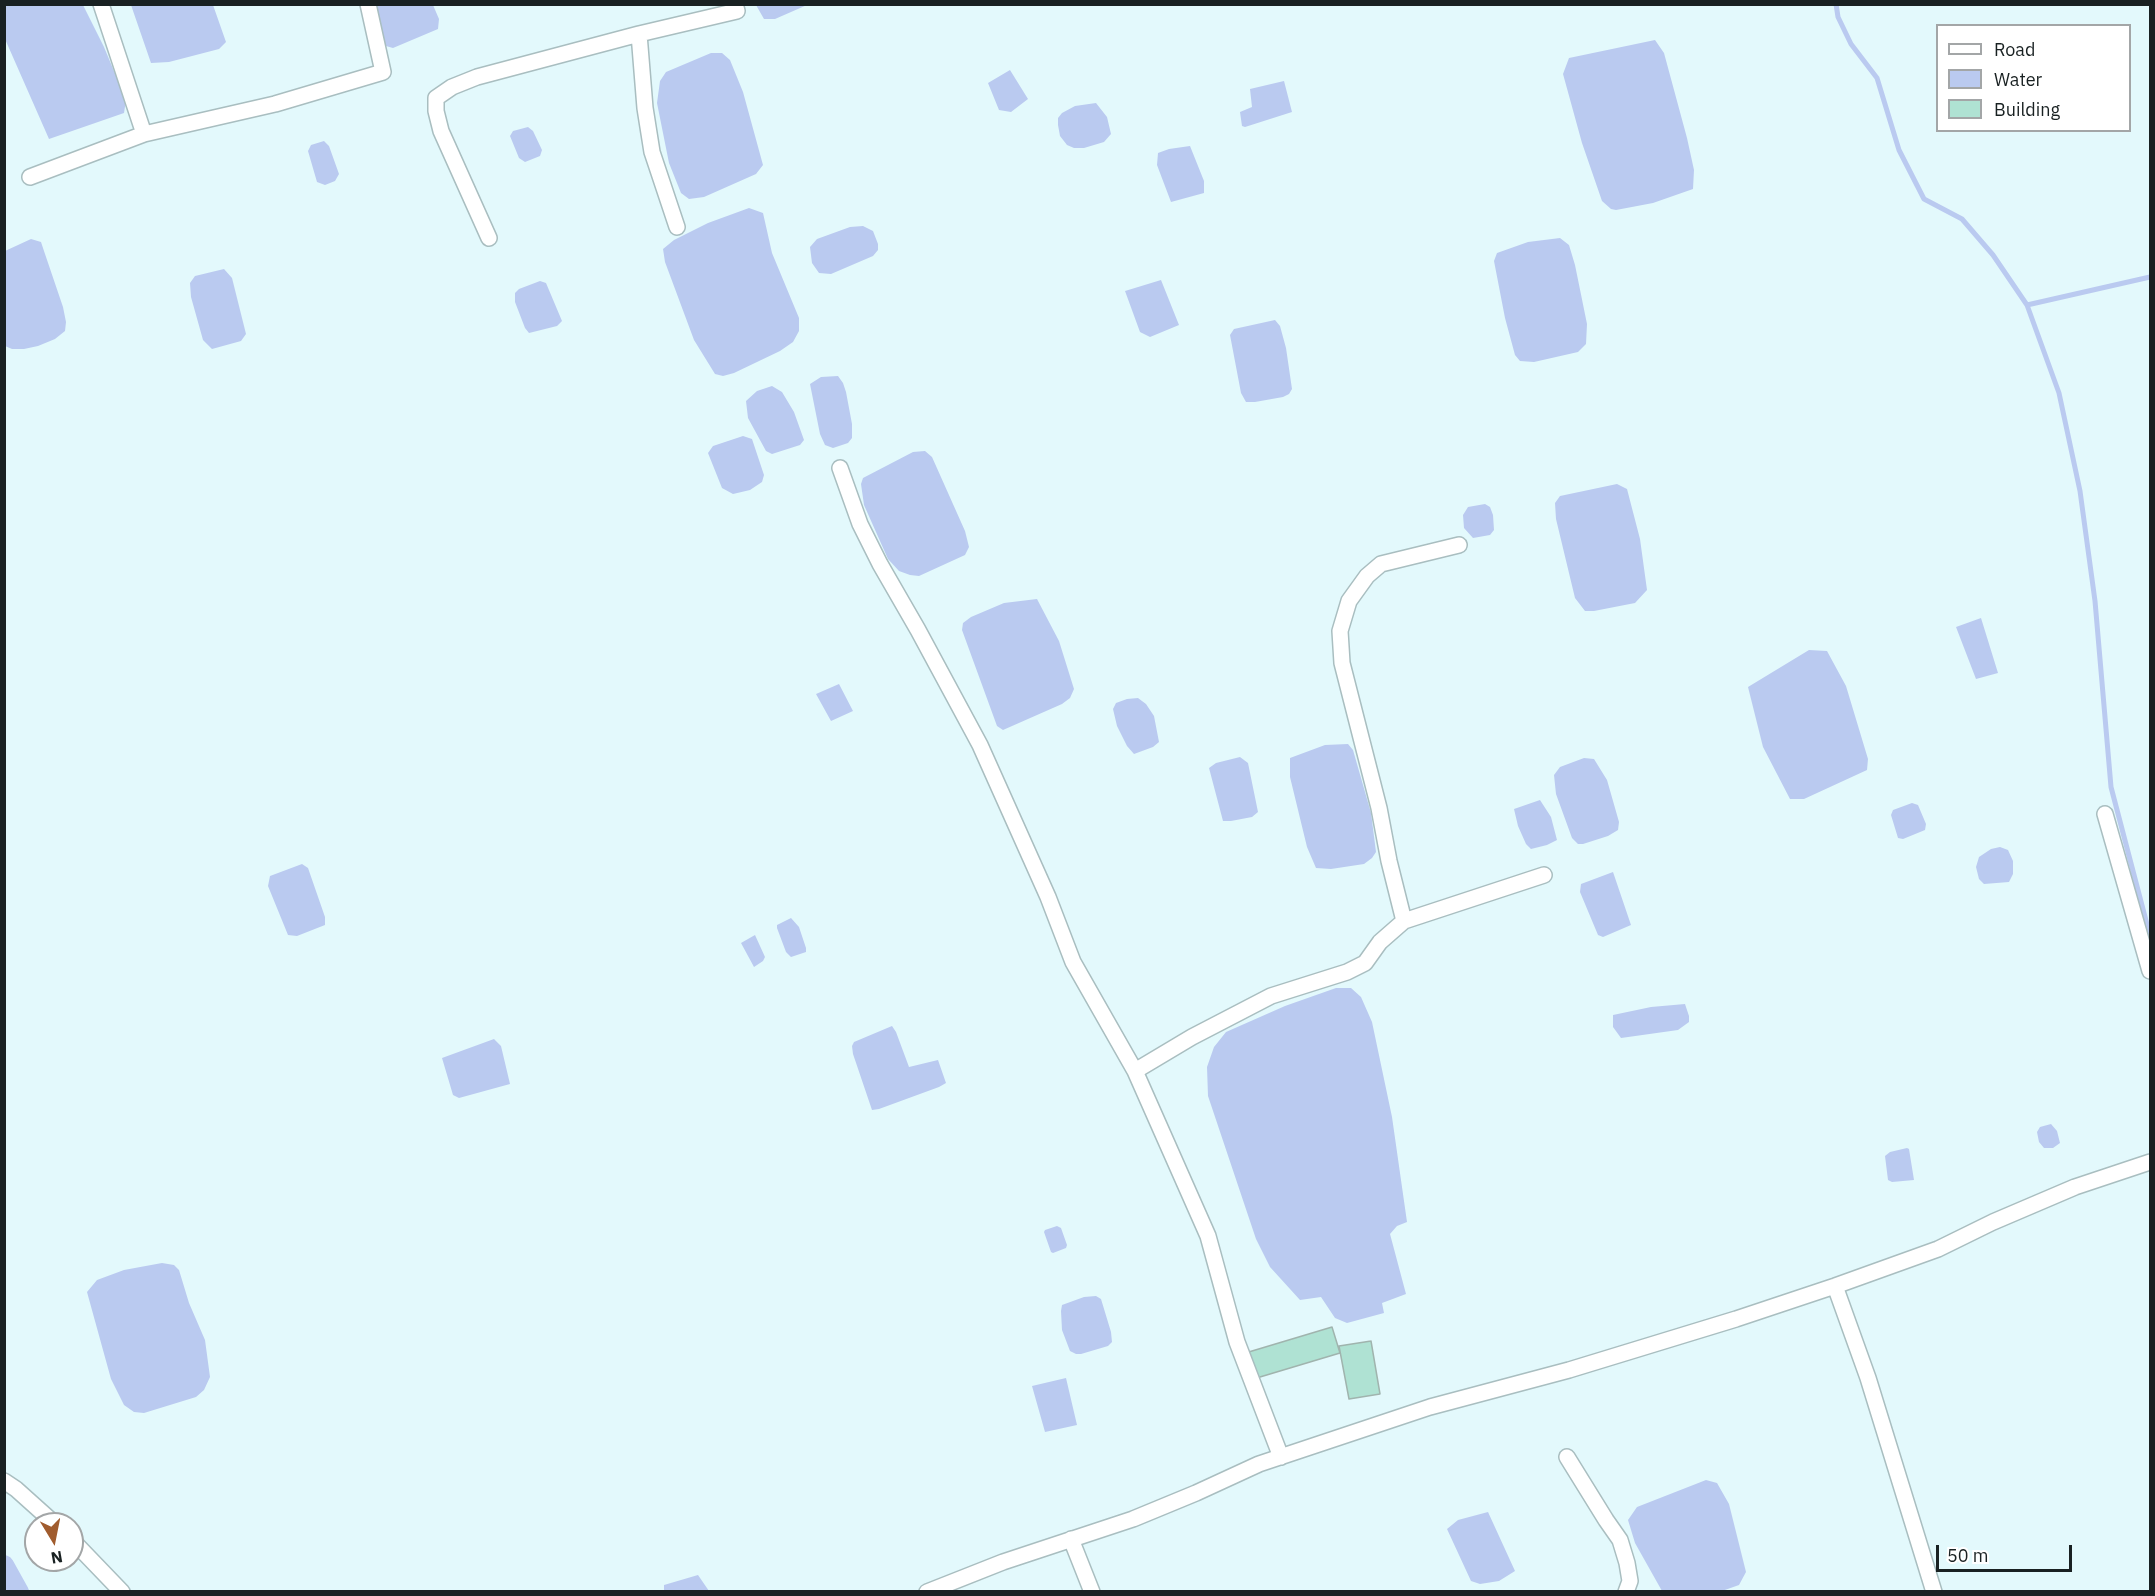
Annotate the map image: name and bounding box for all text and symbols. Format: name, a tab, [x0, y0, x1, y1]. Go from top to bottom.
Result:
legend	[1936, 24, 2131, 132]
text: Road	[1994, 38, 2035, 61]
text: Water	[1994, 68, 2042, 91]
text: Building	[1994, 98, 2060, 121]
north arrow	[24, 1512, 84, 1572]
scale bar	[1939, 1533, 2076, 1571]
text: 50 m	[1947, 1544, 1989, 1567]
text: N	[49, 1547, 64, 1569]

